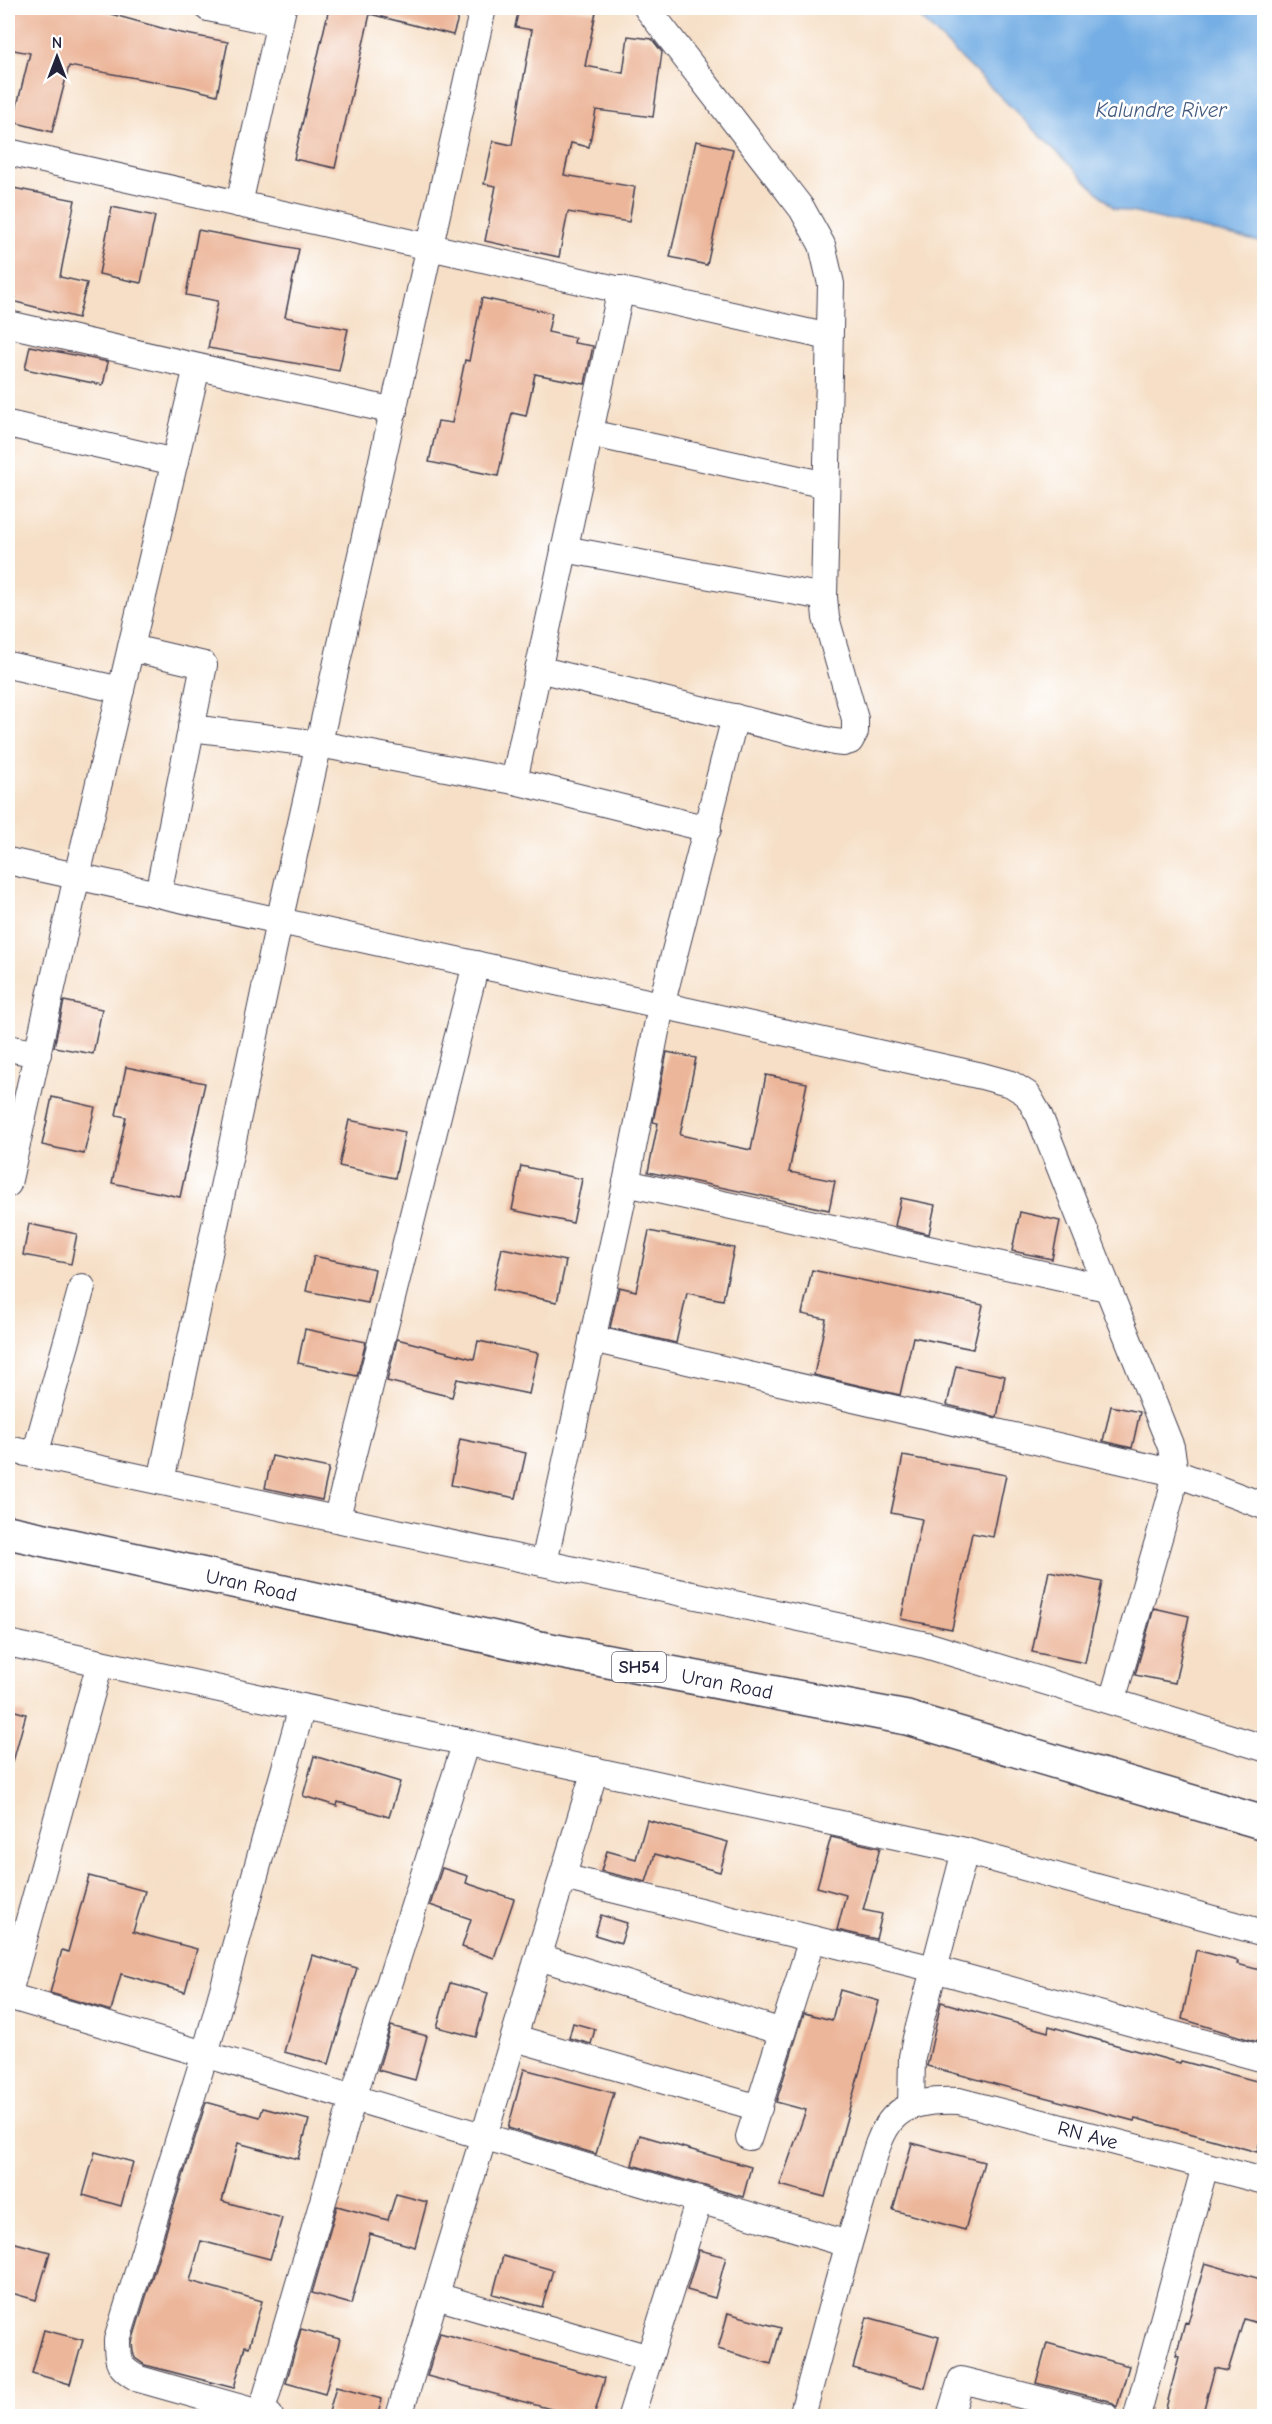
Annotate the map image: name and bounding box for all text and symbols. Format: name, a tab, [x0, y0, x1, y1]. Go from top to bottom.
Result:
north arrow	[27, 27, 87, 87]
text: N	[52, 34, 62, 52]
water label: Kalundre River	[1095, 98, 1228, 122]
street label: Uran Road	[203, 1564, 299, 1607]
road number: SH54	[612, 1652, 666, 1682]
street label: Uran Road	[679, 1664, 775, 1704]
street label: RN Ave	[1055, 2116, 1120, 2154]

